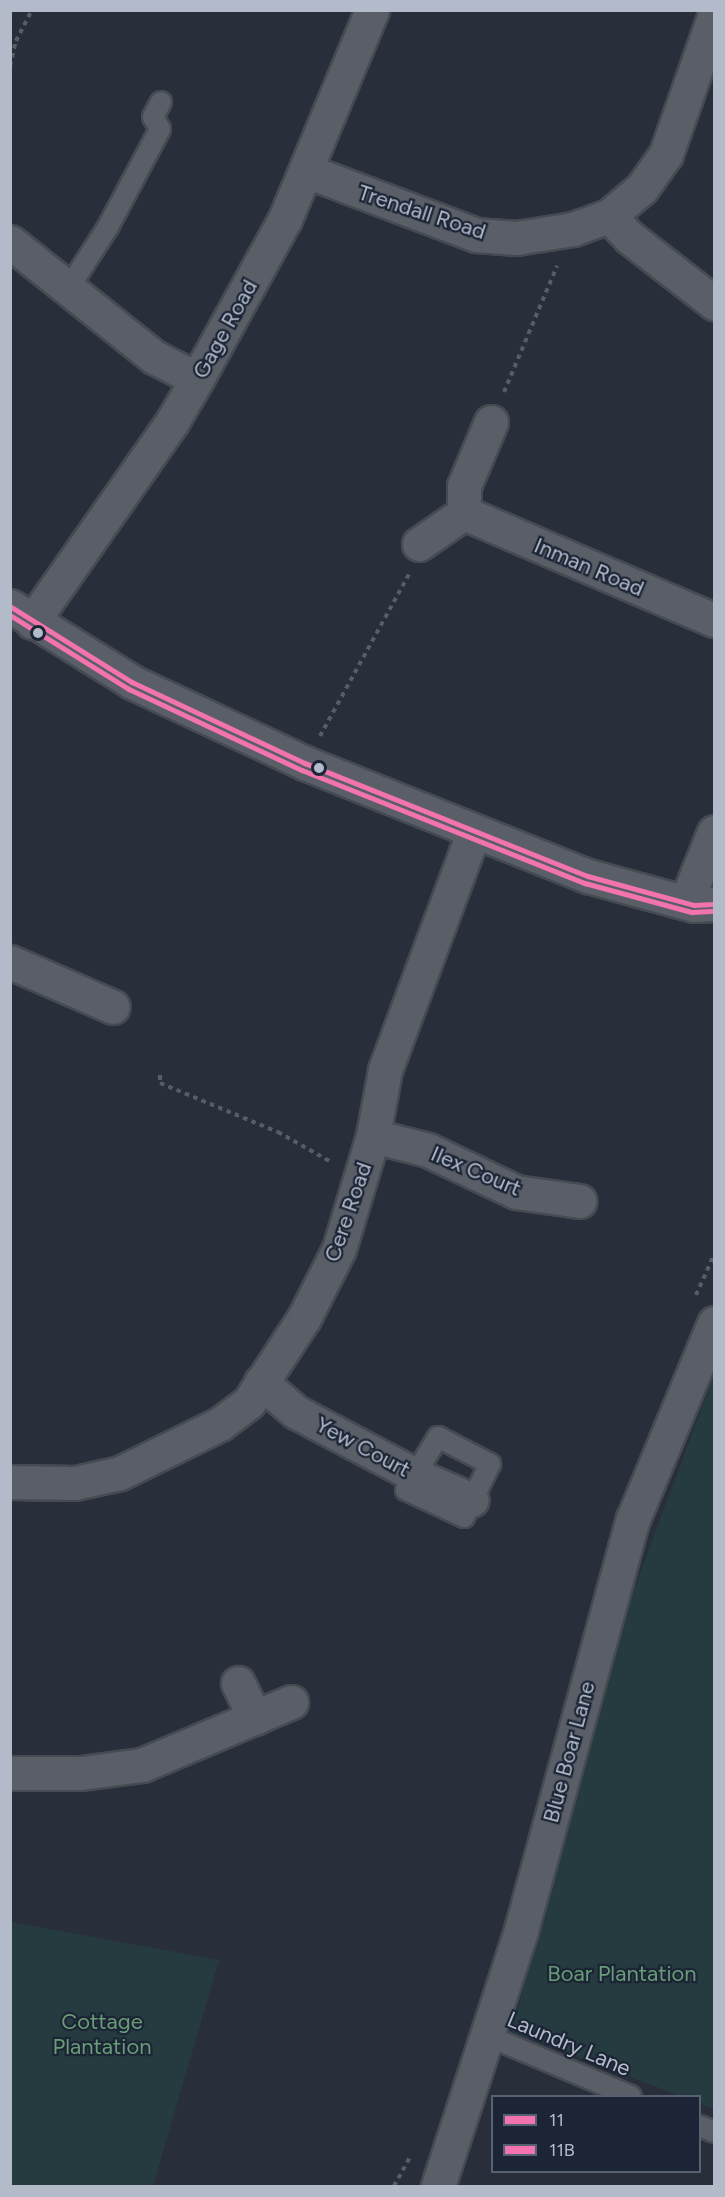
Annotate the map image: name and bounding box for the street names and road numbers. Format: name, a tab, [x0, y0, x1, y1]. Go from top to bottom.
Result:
street label: Trendall Road	[355, 179, 489, 245]
street label: Gage Road	[187, 275, 263, 383]
street label: Inman Road	[530, 532, 648, 602]
street label: Ilex Court	[427, 1140, 525, 1202]
street label: Cere Road	[319, 1159, 377, 1265]
street label: Yew Court	[311, 1411, 415, 1483]
street label: Blue Boar Lane	[537, 1678, 601, 1826]
street label: Laundry Lane	[503, 2006, 635, 2082]

